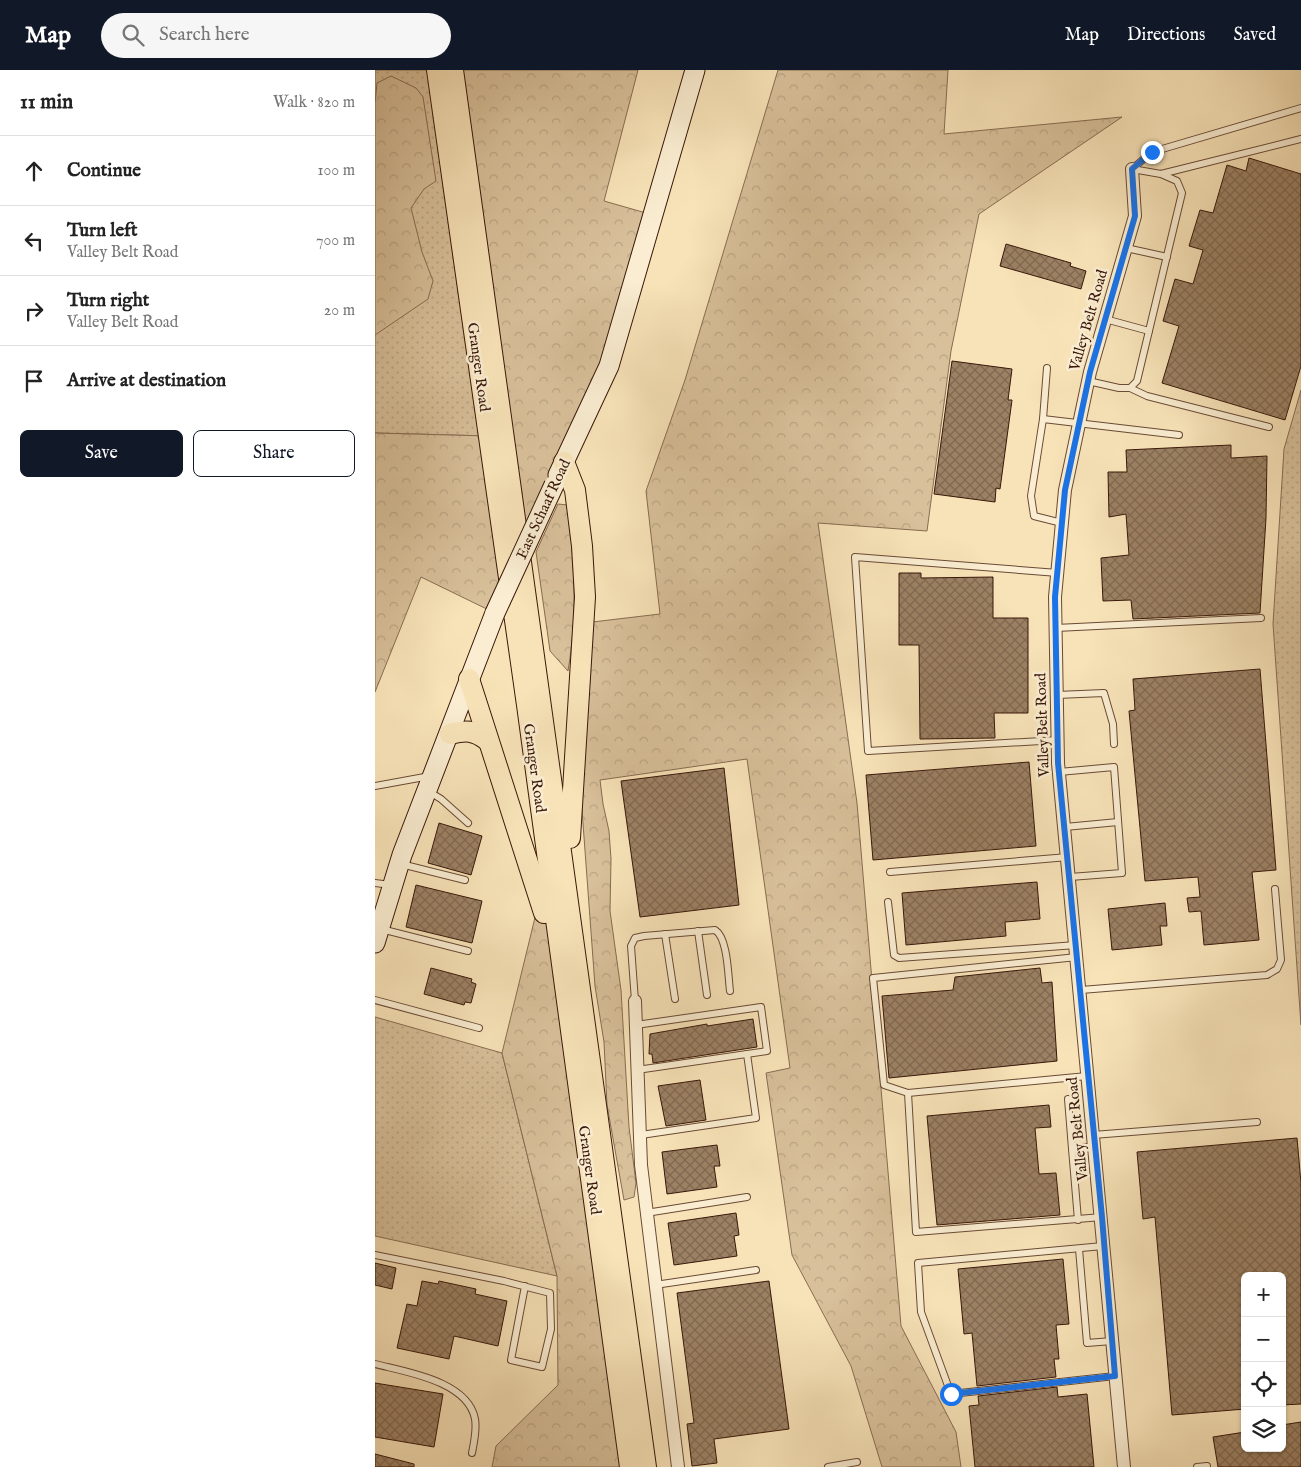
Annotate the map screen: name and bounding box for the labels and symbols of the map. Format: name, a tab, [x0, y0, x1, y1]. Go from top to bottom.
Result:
route end	[1141, 141, 1164, 164]
street label: Valley Belt Road	[1065, 266, 1112, 374]
street label: Granger Road	[463, 321, 494, 414]
street label: East Schaaf Road	[512, 455, 575, 562]
street label: Valley Belt Road	[1031, 672, 1054, 778]
street label: Granger Road	[519, 722, 550, 815]
street label: Valley Belt Road	[1062, 1075, 1092, 1183]
street label: Granger Road	[574, 1124, 605, 1217]
route start	[940, 1383, 963, 1406]

